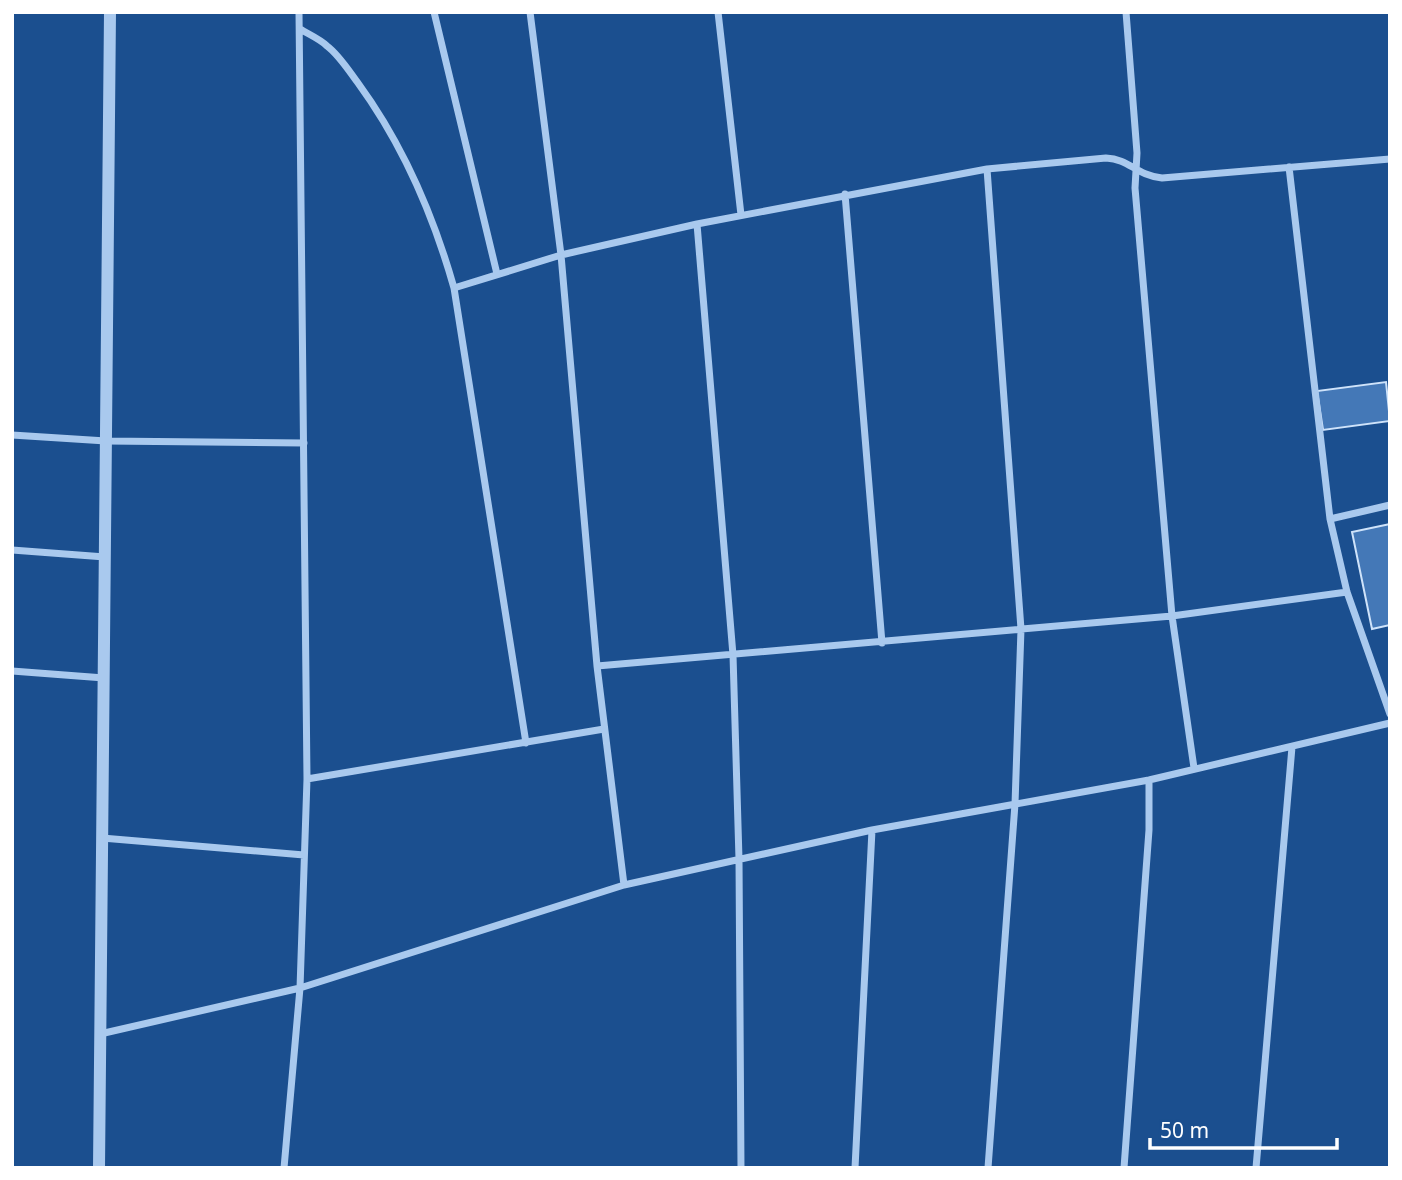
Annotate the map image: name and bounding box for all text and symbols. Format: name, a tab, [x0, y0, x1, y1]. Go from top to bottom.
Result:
scale bar	[1150, 1106, 1337, 1150]
text: 50 m	[1160, 1116, 1209, 1144]

